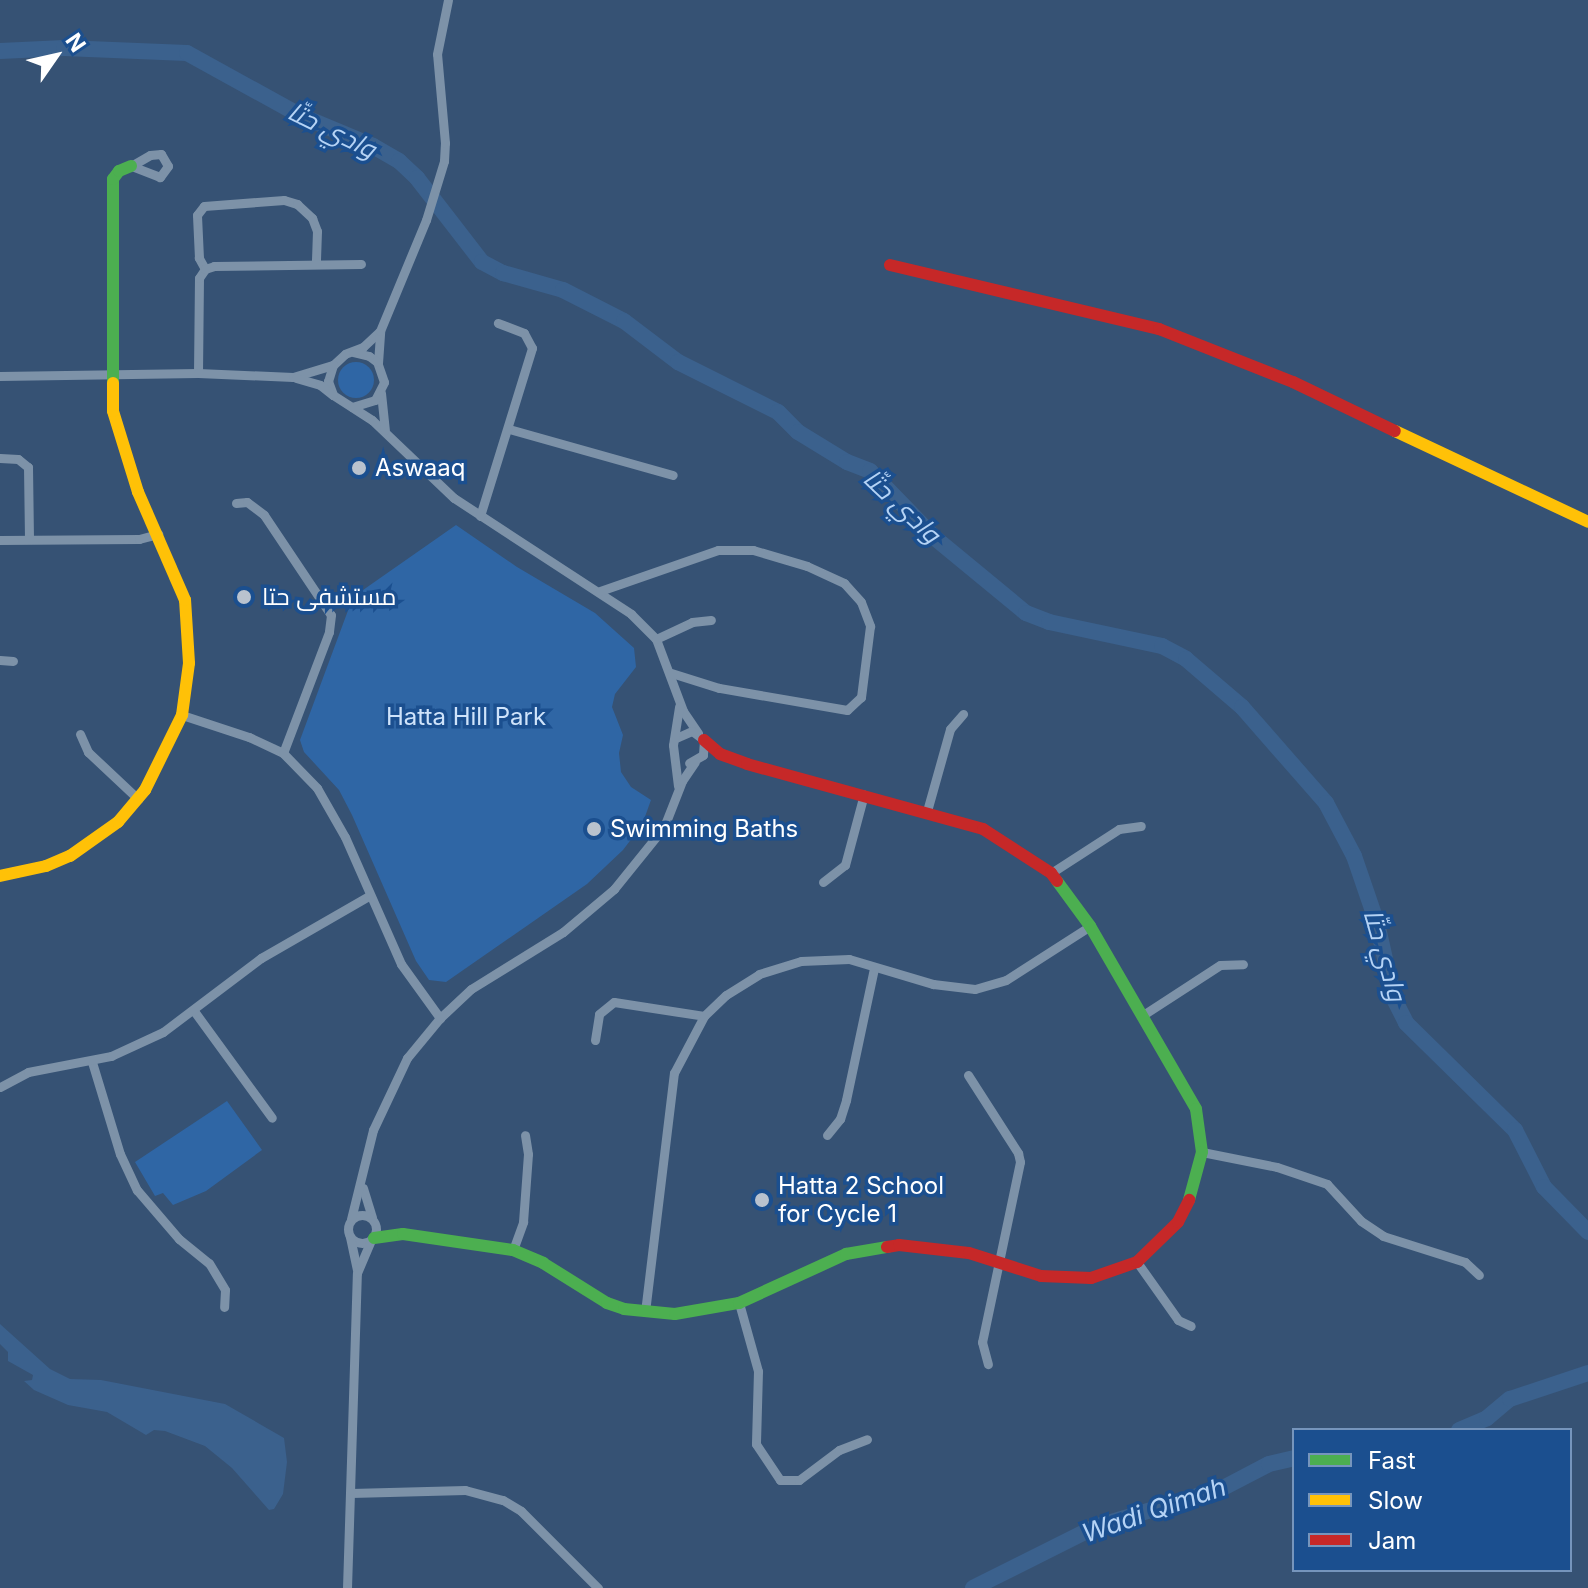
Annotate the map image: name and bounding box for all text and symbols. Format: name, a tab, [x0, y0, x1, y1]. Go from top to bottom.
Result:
north arrow	[16, 16, 96, 96]
text: N	[60, 28, 91, 57]
water label: وادي حتّا	[283, 95, 381, 165]
place label: Aswaaq	[375, 454, 466, 482]
marker: Aswaaq	[350, 459, 368, 477]
water label: وادي حتّا	[857, 463, 947, 549]
place label: مستشفى حتا	[262, 583, 397, 611]
marker: مستشفى حتا	[233, 586, 255, 608]
park label: Hatta Hill Park	[386, 703, 546, 731]
place label: Swimming Baths	[610, 815, 798, 843]
marker: Swimming Baths	[585, 820, 603, 838]
water label: وادي حتّا	[1357, 905, 1413, 1005]
place label: Hatta 2 School for Cycle 1	[778, 1172, 944, 1228]
marker: Hatta 2 School for Cycle 1	[753, 1191, 771, 1209]
legend	[1292, 1428, 1572, 1572]
text: Fast	[1368, 1446, 1416, 1475]
water label: Wadi Qimah	[1078, 1471, 1230, 1549]
text: Slow	[1368, 1486, 1423, 1515]
text: Jam	[1368, 1526, 1416, 1555]

